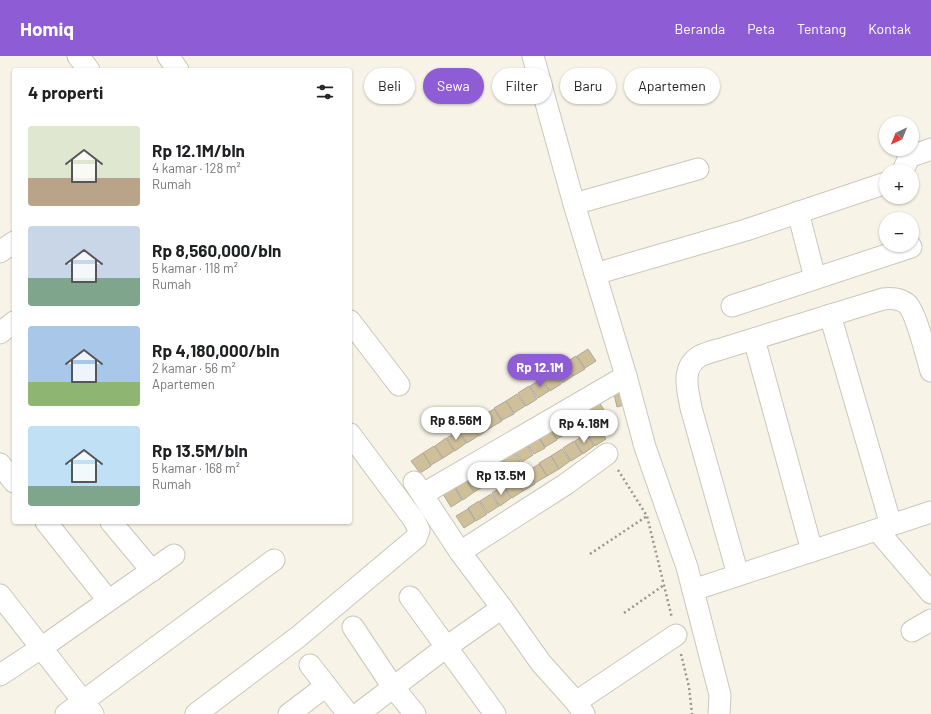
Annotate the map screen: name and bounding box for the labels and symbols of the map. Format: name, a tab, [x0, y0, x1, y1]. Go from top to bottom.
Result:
north arrow	[879, 116, 919, 156]
pin: Rp 12.1M	[499, 354, 581, 388]
pin: Rp 8.56M	[415, 407, 497, 441]
pin: Rp 4.18M	[543, 410, 625, 444]
pin: Rp 13.5M	[460, 462, 542, 496]

